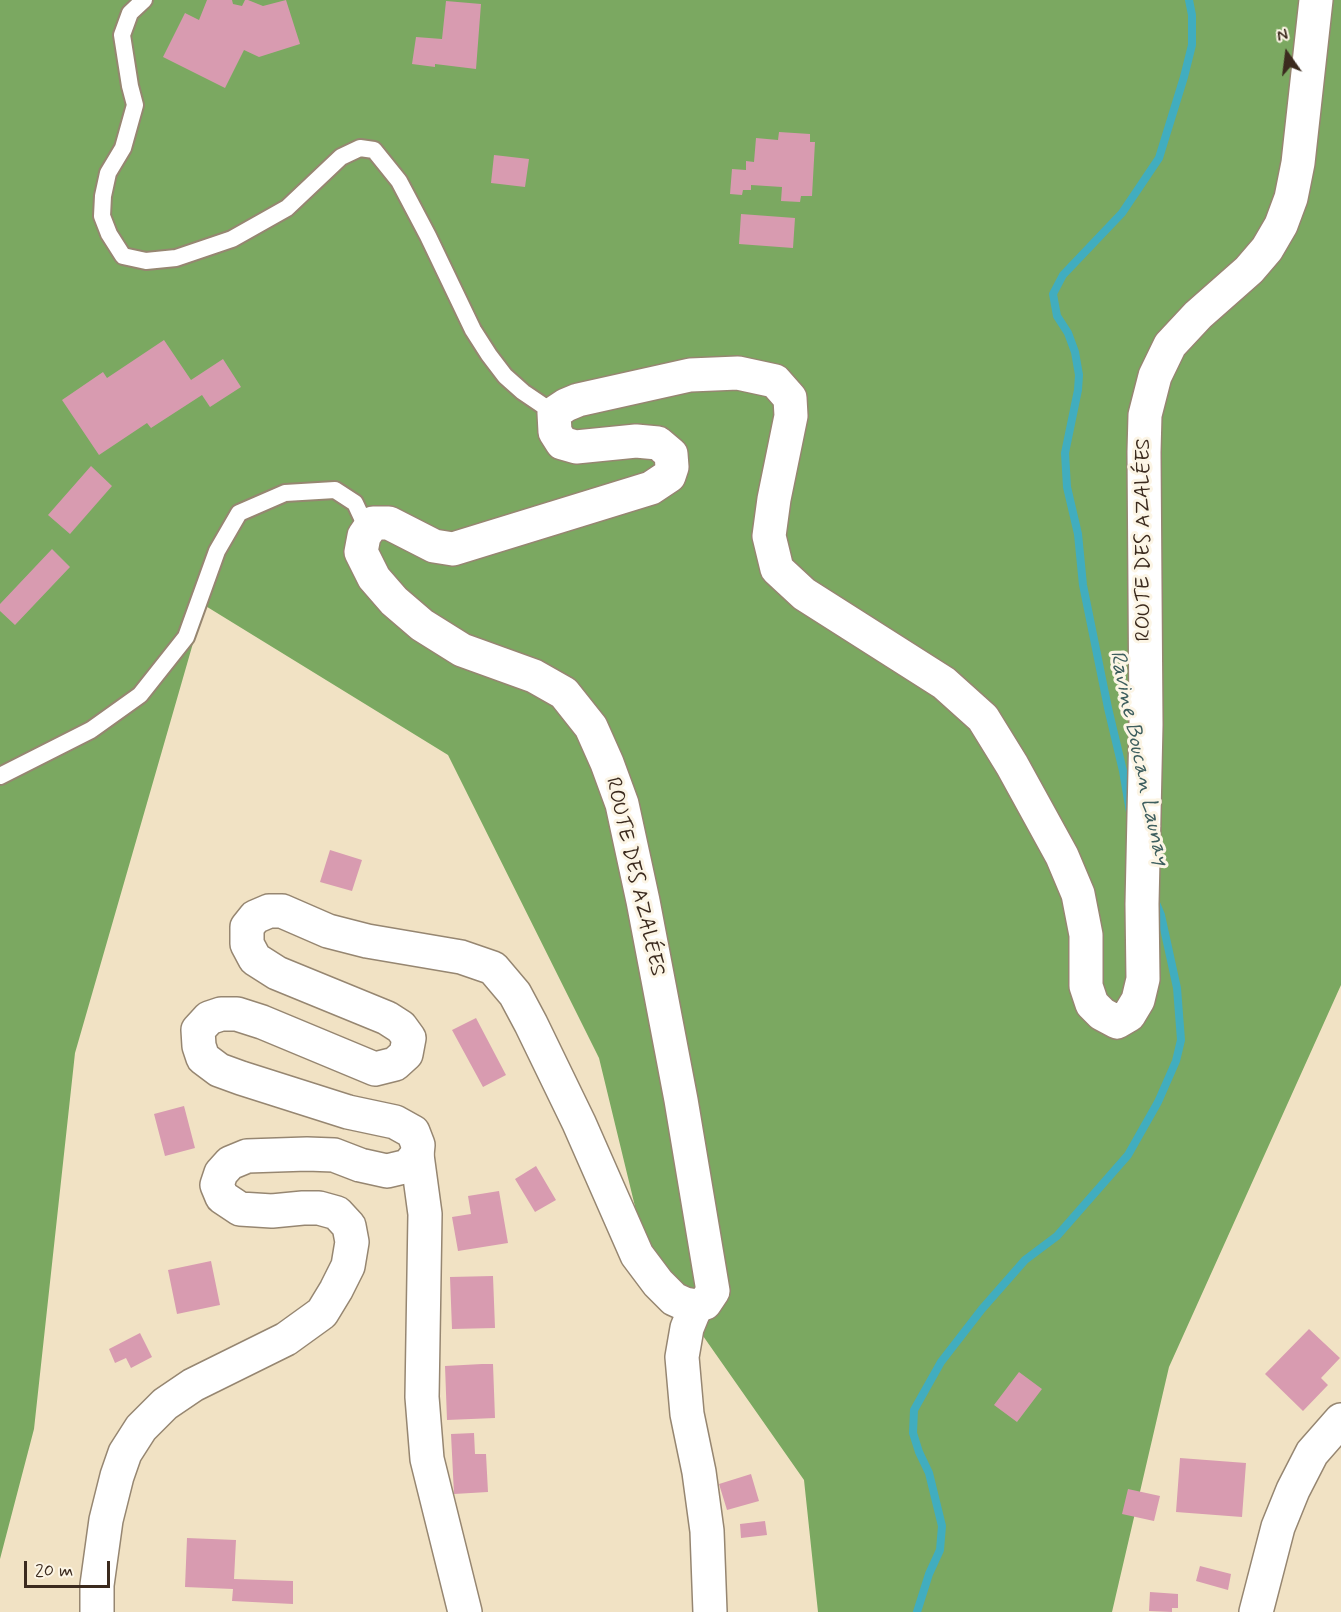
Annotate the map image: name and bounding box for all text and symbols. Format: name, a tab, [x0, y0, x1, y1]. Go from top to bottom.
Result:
north arrow	[1257, 24, 1317, 84]
text: N	[1275, 25, 1290, 48]
street label: ROUTE DES AZALÉES	[1132, 438, 1158, 642]
water label: Ravine Boucan Launay	[1102, 648, 1174, 868]
street label: ROUTE DES AZALÉES	[599, 775, 669, 979]
scale bar	[27, 1549, 112, 1587]
text: 20 m	[35, 1559, 73, 1583]

